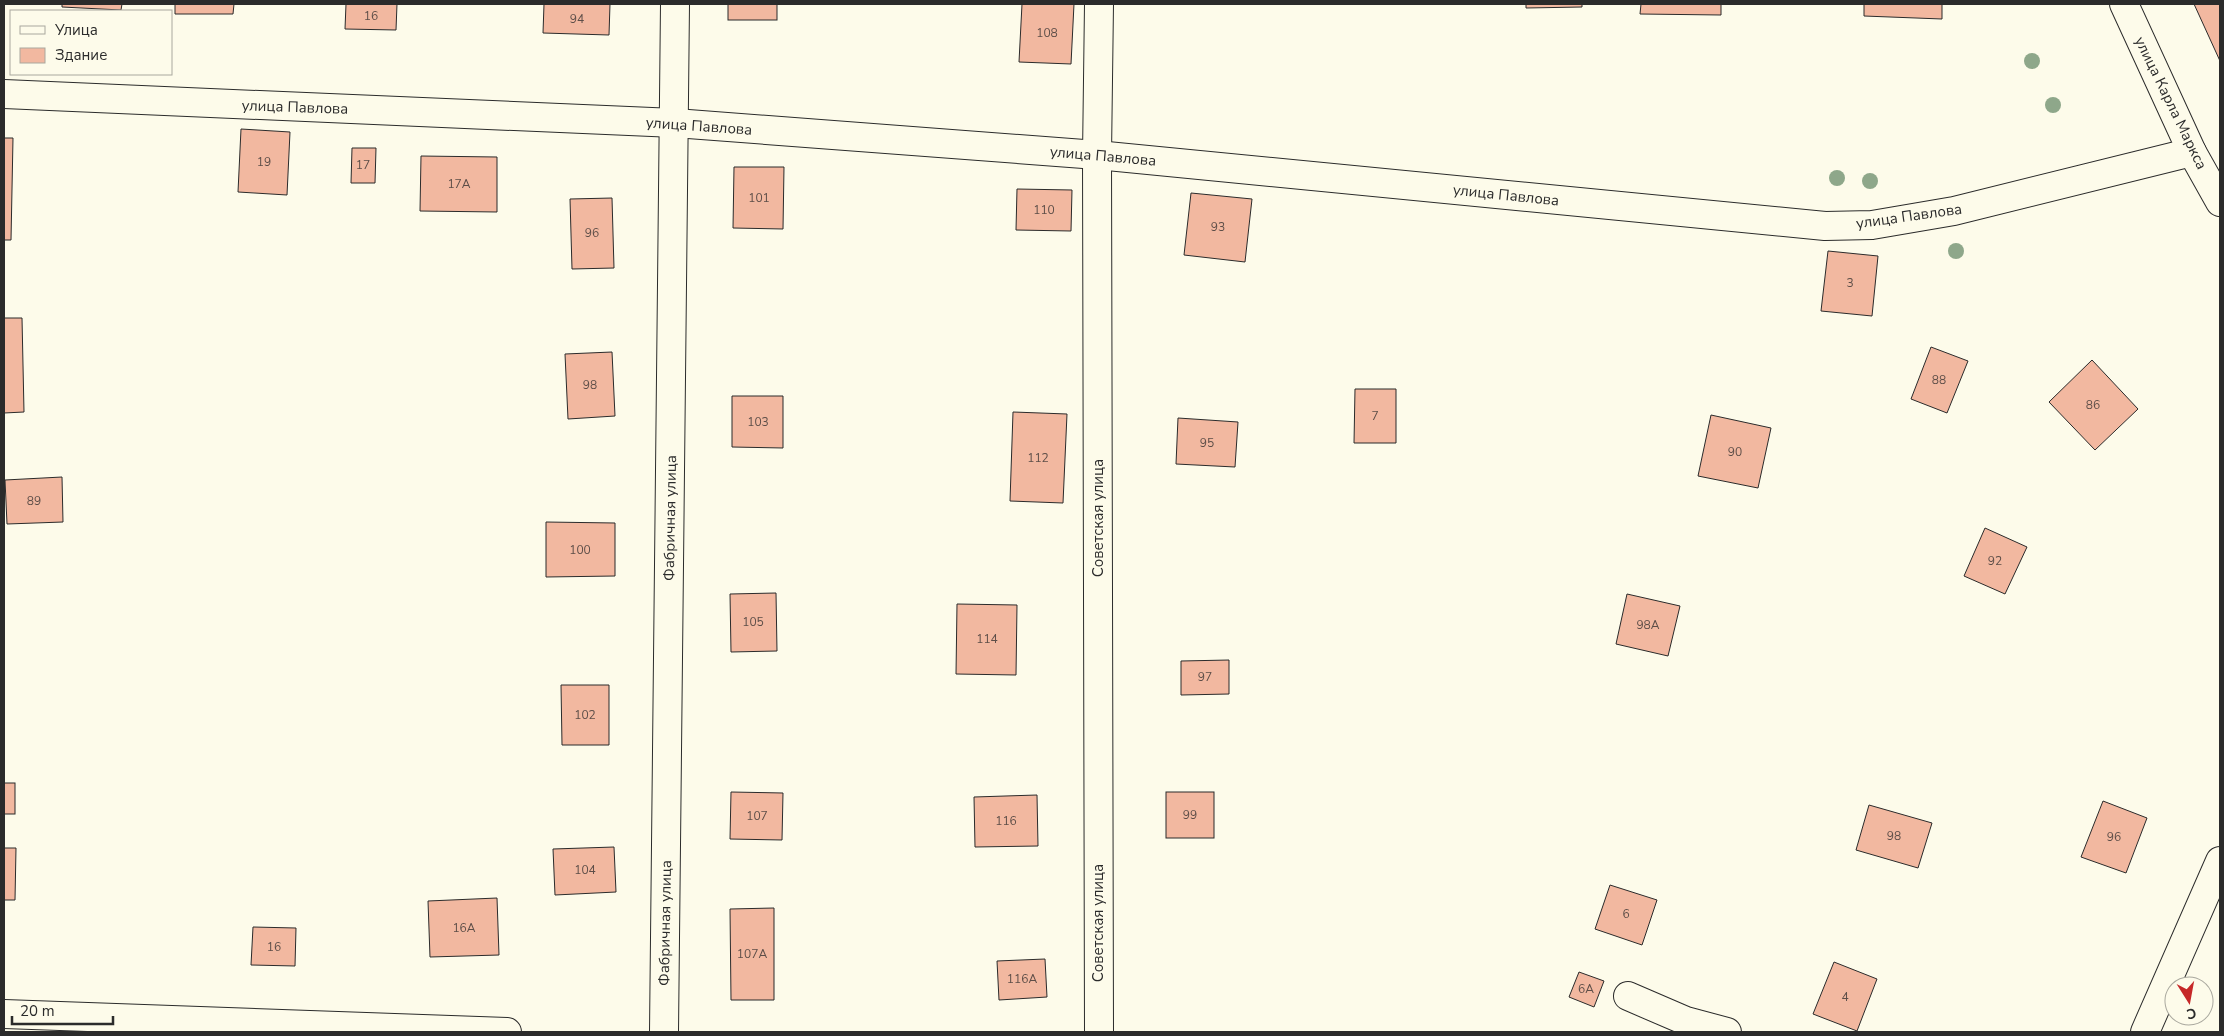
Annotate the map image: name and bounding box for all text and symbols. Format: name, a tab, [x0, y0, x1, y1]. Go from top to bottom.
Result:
house number: 16	[364, 8, 378, 24]
legend	[10, 10, 172, 75]
house number: 94	[570, 11, 584, 27]
text: Улица	[54, 20, 98, 40]
house number: 108	[1036, 25, 1058, 41]
street label: улица Карла Маркса	[2130, 33, 2212, 173]
text: Здание	[55, 45, 107, 65]
street label: улица Павлова	[241, 95, 349, 119]
street label: улица Павлова	[645, 112, 753, 140]
street label: улица Павлова	[1049, 141, 1157, 171]
house number: 19	[257, 154, 271, 170]
house number: 17	[356, 157, 370, 173]
house number: 17А	[447, 176, 471, 192]
street label: улица Павлова	[1452, 179, 1560, 211]
house number: 101	[748, 190, 770, 206]
street label: улица Павлова	[1855, 199, 1963, 233]
house number: 110	[1033, 202, 1055, 218]
house number: 93	[1211, 219, 1225, 235]
house number: 96	[585, 225, 599, 241]
house number: 3	[1846, 275, 1854, 291]
house number: 88	[1932, 372, 1946, 388]
house number: 98	[583, 377, 597, 393]
house number: 86	[2086, 397, 2100, 413]
house number: 7	[1371, 408, 1379, 424]
house number: 103	[747, 414, 769, 430]
house number: 95	[1200, 435, 1214, 451]
house number: 90	[1728, 444, 1742, 460]
house number: 112	[1027, 450, 1049, 466]
street label: Фабричная улица	[659, 455, 681, 581]
street label: Советская улица	[1088, 459, 1108, 577]
house number: 89	[27, 493, 41, 509]
house number: 100	[569, 542, 591, 558]
house number: 92	[1988, 553, 2002, 569]
house number: 105	[742, 614, 764, 630]
house number: 98А	[1636, 617, 1660, 633]
house number: 114	[976, 631, 998, 647]
house number: 97	[1198, 669, 1212, 685]
house number: 102	[574, 707, 596, 723]
house number: 99	[1183, 807, 1197, 823]
house number: 107	[746, 808, 768, 824]
house number: 116	[995, 813, 1017, 829]
house number: 98	[1887, 828, 1901, 844]
house number: 96	[2107, 829, 2121, 845]
street label: Фабричная улица	[654, 860, 676, 986]
house number: 104	[574, 862, 596, 878]
street label: Советская улица	[1088, 864, 1108, 982]
house number: 6	[1622, 906, 1630, 922]
house number: 16А	[452, 920, 476, 936]
house number: 16	[267, 939, 281, 955]
house number: 107А	[737, 946, 767, 962]
house number: 116А	[1007, 971, 1037, 987]
north arrow	[2164, 976, 2214, 1026]
house number: 6А	[1578, 981, 1594, 997]
house number: 4	[1841, 989, 1849, 1005]
scale bar	[12, 994, 114, 1026]
text: 20 m	[20, 1001, 55, 1021]
text: С	[2184, 1003, 2198, 1024]

